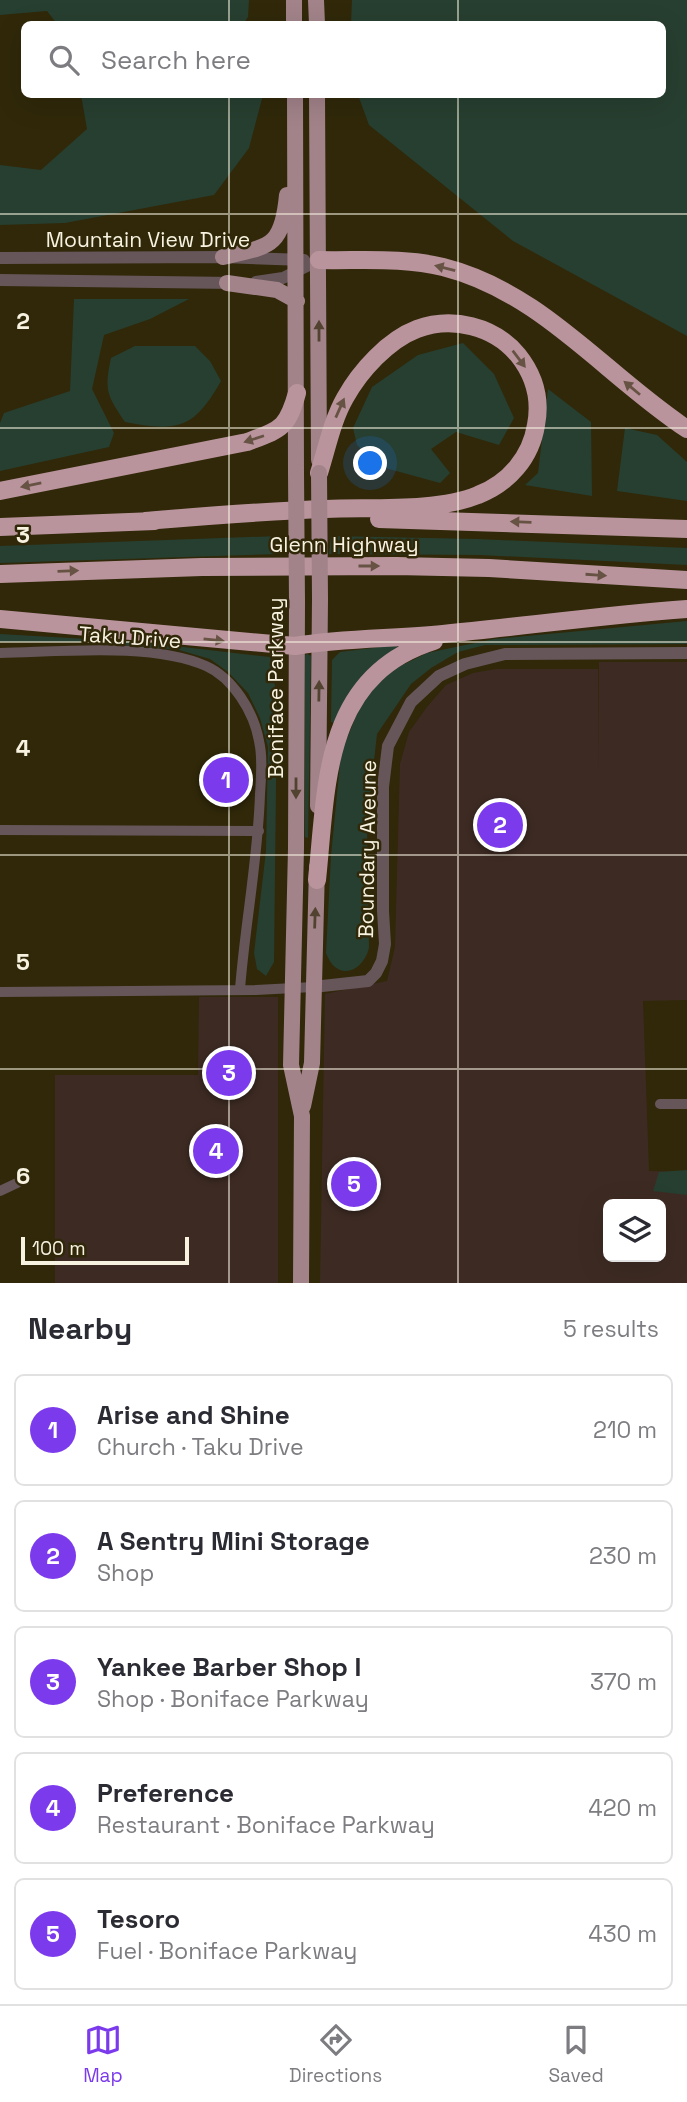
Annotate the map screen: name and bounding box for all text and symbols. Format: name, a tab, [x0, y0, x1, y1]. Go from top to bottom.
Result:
search box	[21, 21, 666, 98]
icon: search	[45, 41, 83, 79]
text: Search here	[101, 43, 251, 77]
street label: Mountain View Drive	[46, 226, 250, 253]
one-way arrow	[434, 262, 456, 273]
text: 2	[16, 306, 30, 336]
one-way arrow	[313, 320, 325, 342]
one-way arrow	[512, 349, 527, 367]
one-way arrow	[624, 381, 641, 396]
one-way arrow	[334, 398, 346, 418]
one-way arrow	[243, 434, 264, 445]
your location	[353, 446, 387, 480]
one-way arrow	[20, 479, 42, 490]
one-way arrow	[510, 517, 532, 528]
text: 3	[16, 520, 30, 550]
street label: Glenn Highway	[269, 531, 419, 558]
one-way arrow	[358, 560, 380, 572]
one-way arrow	[57, 566, 79, 577]
one-way arrow	[586, 570, 608, 581]
street label: Boniface Parkway	[262, 597, 289, 779]
street label: Taku Drive	[78, 620, 182, 654]
one-way arrow	[203, 635, 225, 646]
one-way arrow	[314, 680, 325, 702]
text: 4	[16, 733, 31, 763]
pin: 1	[203, 754, 249, 806]
street label: Boundary Aveune	[352, 760, 382, 938]
one-way arrow	[290, 777, 302, 799]
pin: 2	[477, 799, 523, 851]
one-way arrow	[310, 907, 321, 929]
text: 5	[16, 947, 30, 977]
pin: 3	[206, 1047, 252, 1099]
pin: 4	[193, 1125, 239, 1177]
pin: 5	[331, 1158, 377, 1210]
text: 6	[16, 1161, 30, 1191]
map controls	[603, 1199, 666, 1262]
button: layers	[603, 1199, 666, 1262]
scale bar	[21, 1234, 189, 1266]
text: 100 m	[32, 1236, 86, 1261]
text: Nearby	[28, 1309, 132, 1348]
text: 5 results	[563, 1314, 659, 1344]
text: Arise and Shine	[97, 1398, 290, 1432]
text: 1	[48, 1415, 58, 1445]
text: 210 m	[593, 1415, 657, 1445]
text: Church · Taku Drive	[97, 1432, 304, 1462]
text: A Sentry Mini Storage	[97, 1524, 370, 1558]
text: 2	[46, 1541, 60, 1571]
text: 230 m	[589, 1541, 657, 1571]
text: Shop	[97, 1558, 154, 1588]
text: Yankee Barber Shop I	[97, 1650, 361, 1684]
text: 3	[46, 1667, 60, 1697]
text: 370 m	[590, 1667, 657, 1697]
text: Shop · Boniface Parkway	[97, 1684, 369, 1714]
text: Preference	[97, 1776, 234, 1810]
text: 4	[46, 1793, 60, 1823]
text: 420 m	[588, 1793, 657, 1823]
text: Restaurant · Boniface Parkway	[97, 1810, 435, 1840]
text: Tesoro	[97, 1902, 180, 1936]
text: 5	[46, 1919, 60, 1949]
text: 430 m	[588, 1919, 657, 1949]
text: Fuel · Boniface Parkway	[97, 1936, 357, 1966]
tab: Map	[83, 2021, 123, 2088]
tab: Directions	[289, 2021, 382, 2088]
tab: Saved	[548, 2021, 604, 2088]

